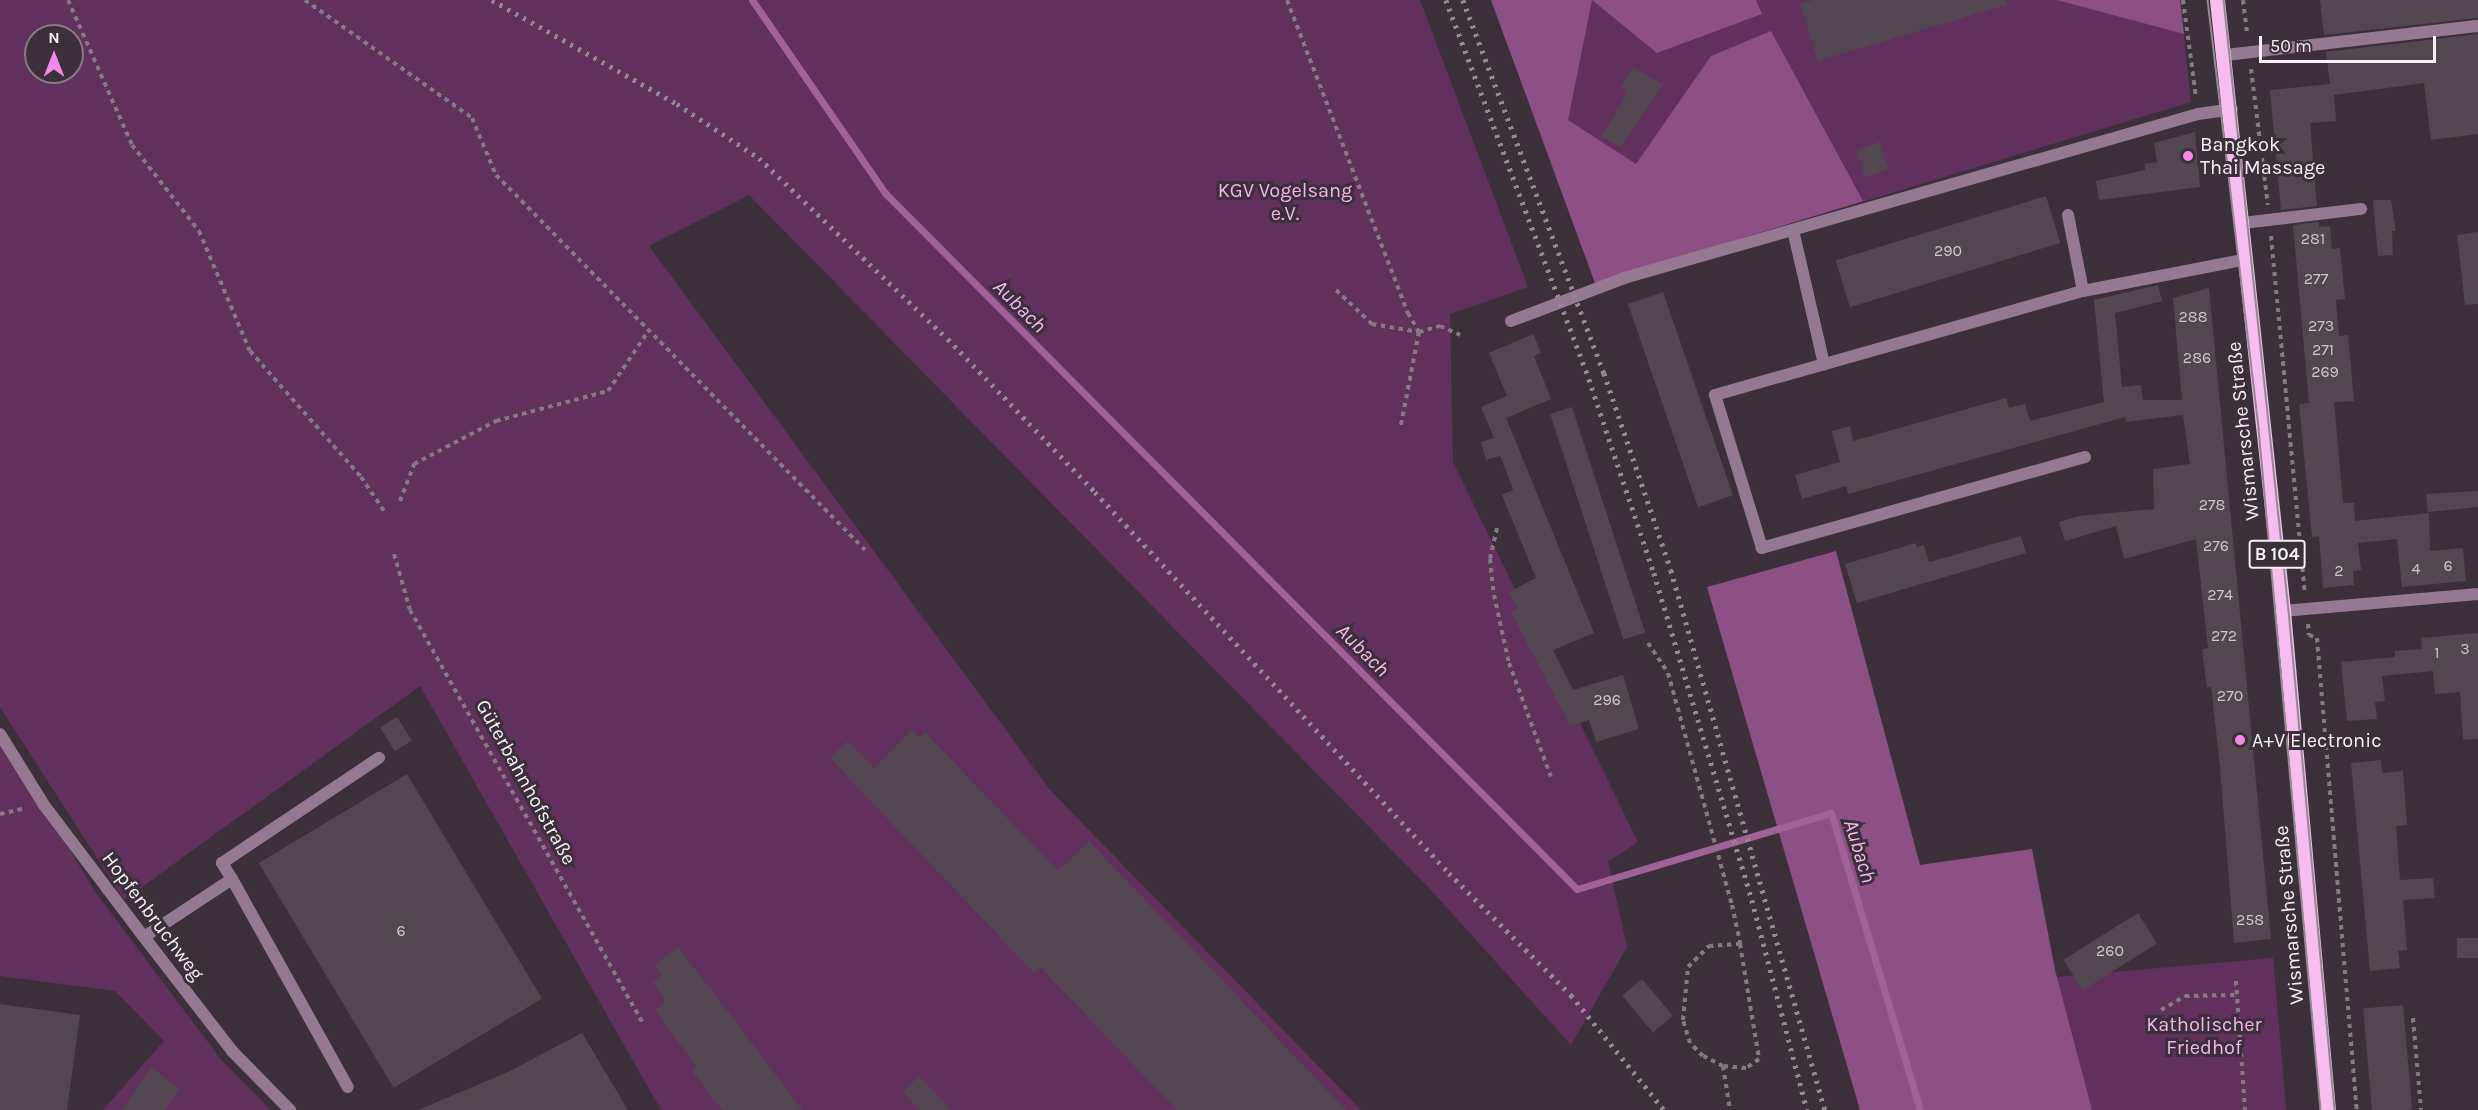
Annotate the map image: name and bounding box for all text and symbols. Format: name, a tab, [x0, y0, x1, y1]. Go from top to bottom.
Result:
north arrow	[24, 24, 84, 84]
scale bar	[2262, 24, 2439, 62]
text: N	[48, 28, 60, 47]
text: 50 m	[2270, 35, 2312, 57]
place label: Bangkok Thai Massage	[2200, 132, 2325, 179]
marker: Bangkok Thai Massage	[2181, 149, 2195, 163]
park label: KGV Vogelsang e.V.	[1218, 179, 1352, 226]
house number: 281	[2301, 229, 2325, 249]
house number: 290	[1934, 241, 1962, 261]
house number: 277	[2304, 269, 2328, 289]
water label: Aubach	[988, 274, 1052, 338]
house number: 288	[2179, 307, 2207, 327]
house number: 273	[2308, 316, 2334, 336]
street label: Wismarsche Straße	[2222, 340, 2264, 522]
house number: 271	[2312, 340, 2334, 360]
house number: 286	[2183, 348, 2211, 368]
house number: 269	[2311, 362, 2339, 382]
house number: 278	[2199, 495, 2225, 515]
house number: 276	[2203, 536, 2229, 556]
road number: B 104	[2248, 539, 2306, 569]
house number: 6	[2443, 556, 2453, 576]
house number: 4	[2412, 559, 2420, 579]
house number: 2	[2334, 561, 2344, 581]
house number: 274	[2207, 585, 2233, 605]
water label: Aubach	[1331, 618, 1395, 682]
house number: 272	[2211, 626, 2237, 646]
house number: 3	[2460, 639, 2470, 659]
house number: 1	[2434, 643, 2440, 663]
house number: 270	[2217, 686, 2243, 706]
house number: 296	[1593, 690, 1621, 710]
street label: Güterbahnhofstraße	[471, 695, 581, 869]
place label: A+V Electronic	[2252, 728, 2381, 752]
marker: A+V Electronic	[2233, 733, 2247, 747]
water label: Aubach	[1838, 816, 1882, 886]
street label: Wismarsche Straße	[2269, 824, 2309, 1006]
street label: Hopfenbruchweg	[97, 847, 209, 985]
house number: 258	[2236, 910, 2264, 930]
house number: 6	[396, 921, 406, 941]
house number: 260	[2096, 941, 2124, 961]
park label: Katholischer Friedhof	[2146, 1013, 2262, 1060]

